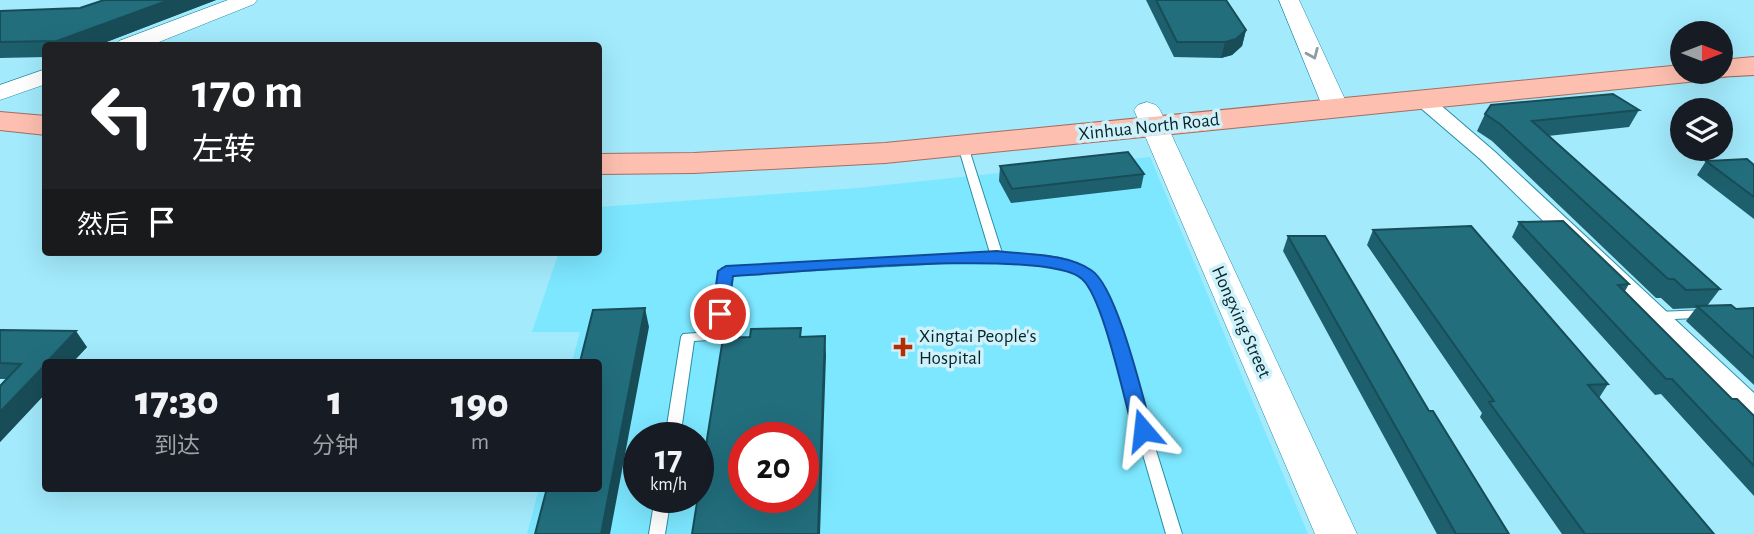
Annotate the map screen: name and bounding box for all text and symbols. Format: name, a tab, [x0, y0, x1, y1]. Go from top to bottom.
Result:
north arrow	[1670, 21, 1732, 84]
map controls	[1670, 21, 1733, 161]
one-way arrow	[1304, 48, 1318, 60]
text: 170 m	[192, 68, 303, 117]
icon: left	[77, 70, 168, 161]
button: layers	[1670, 98, 1733, 161]
street label: Xinhua North Road	[1077, 110, 1221, 144]
text: 左转	[192, 134, 256, 166]
icon: arrive	[143, 203, 181, 241]
text: 然后	[77, 212, 129, 238]
street label: Hongxing Street	[1208, 263, 1274, 381]
pin	[690, 284, 750, 344]
icon: arrive	[701, 295, 739, 333]
place label: Xingtai People's Hospital	[919, 327, 1037, 368]
marker: Xingtai People's Hospital	[893, 337, 913, 357]
text: 17:30	[135, 380, 219, 422]
text: 1	[327, 380, 343, 422]
text: 190	[451, 383, 509, 425]
position arrow	[1106, 393, 1180, 467]
speed limit sign: 20	[728, 422, 819, 513]
text: m	[471, 431, 489, 454]
text: 到达	[154, 435, 200, 458]
text: 分钟	[312, 435, 358, 458]
text: 17	[655, 441, 682, 476]
text: km/h	[650, 476, 687, 494]

